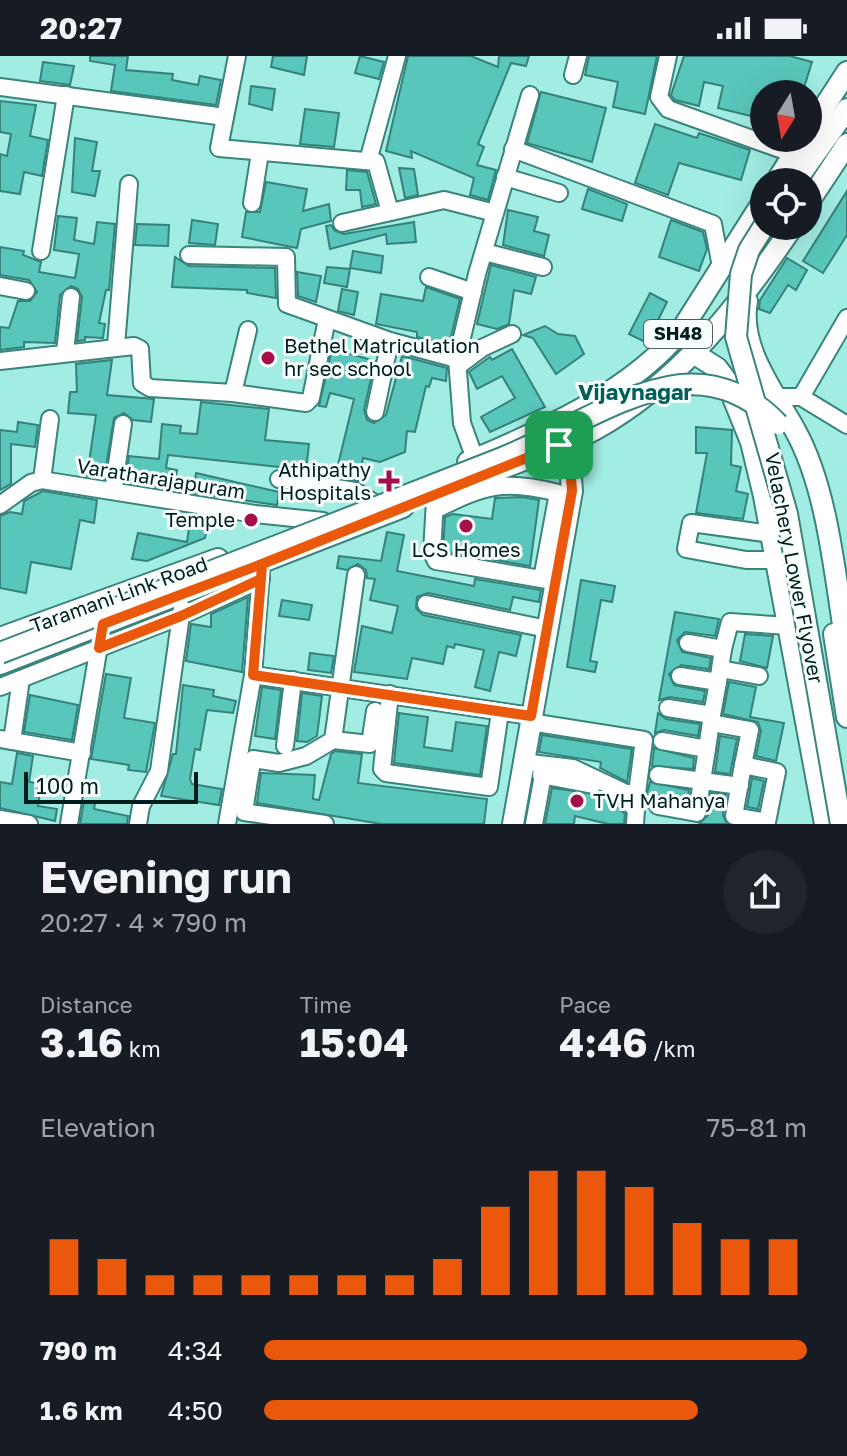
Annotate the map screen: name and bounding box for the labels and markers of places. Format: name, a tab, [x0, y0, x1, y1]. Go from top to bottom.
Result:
place label: Bethel Matriculation hr sec school	[284, 333, 480, 380]
marker: Bethel Matriculation hr sec school	[259, 349, 277, 367]
pin	[525, 411, 593, 479]
place label: Athipathy Hospitals	[278, 457, 371, 504]
marker: Athipathy Hospitals	[378, 470, 400, 492]
place label: Temple	[165, 507, 235, 531]
marker: Temple	[242, 511, 260, 529]
marker: LCS Homes	[457, 517, 475, 535]
place label: LCS Homes	[411, 537, 521, 561]
place label: TVH Mahanya	[593, 788, 726, 812]
marker: TVH Mahanya	[568, 792, 586, 810]

